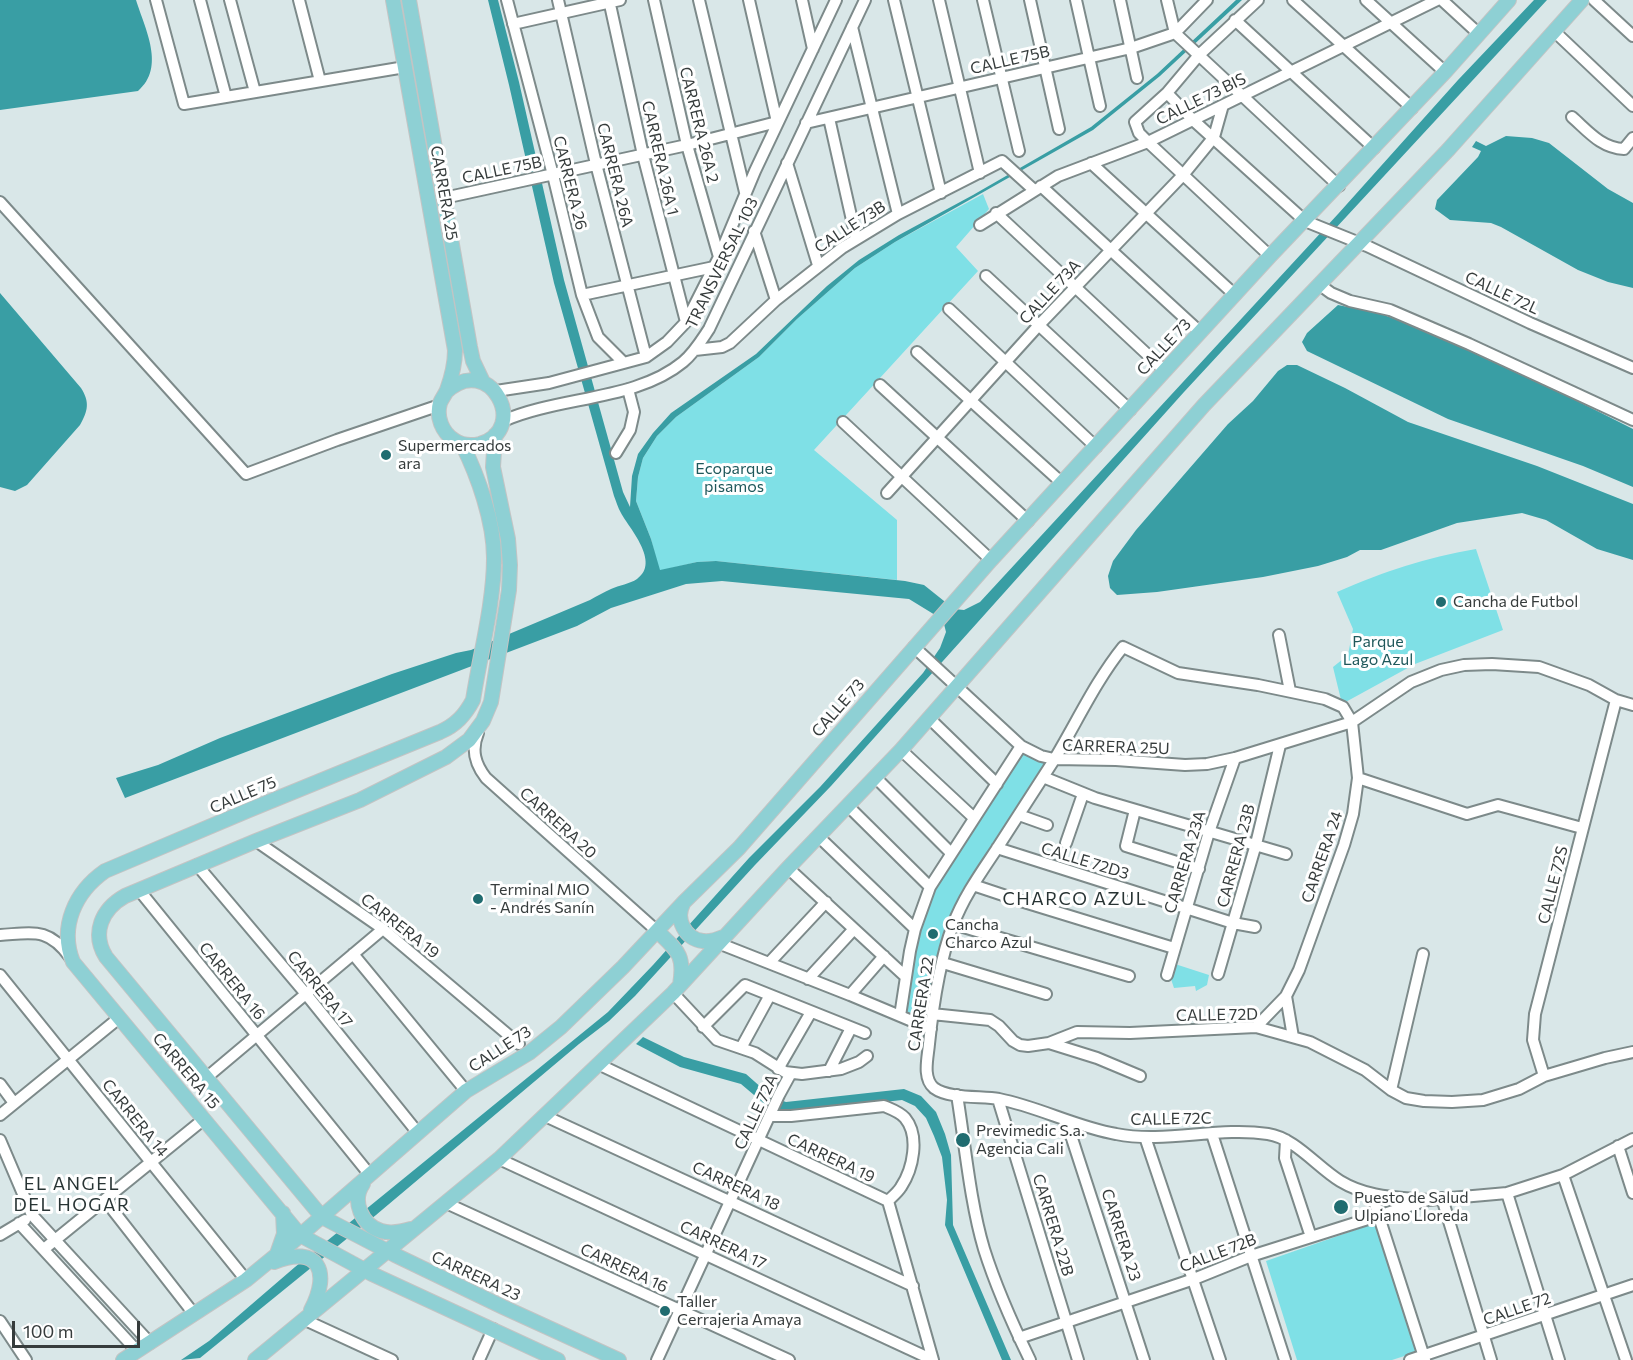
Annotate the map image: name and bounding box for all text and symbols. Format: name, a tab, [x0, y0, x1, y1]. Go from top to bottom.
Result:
street label: CALLE 75B	[968, 42, 1052, 78]
street label: CARRERA 26A 2	[675, 65, 723, 185]
street label: CALLE 73 BIS	[1153, 69, 1249, 129]
street label: CARRERA 26A 1	[637, 99, 683, 217]
street label: CARRERA 26A	[593, 121, 637, 229]
street label: CARRERA 26	[549, 134, 591, 232]
street label: CARRERA 25	[426, 144, 462, 242]
street label: CALLE 75B	[460, 152, 544, 188]
street label: TRANSVERSAL 103	[682, 194, 762, 332]
street label: CALLE 73B	[811, 197, 889, 257]
street label: CALLE 73A	[1015, 256, 1085, 328]
street label: CALLE 72L	[1462, 268, 1542, 318]
street label: CALLE 73	[1133, 315, 1195, 379]
place label: Supermercados ara	[398, 436, 511, 474]
marker: Supermercados ara	[379, 448, 393, 462]
park label: Ecoparque pisamos	[695, 459, 773, 497]
place label: Cancha de Futbol	[1453, 592, 1578, 612]
marker: Cancha de Futbol	[1434, 595, 1448, 609]
park label: Parque Lago Azul	[1343, 632, 1413, 670]
street label: CALLE 73	[808, 675, 868, 741]
street label: CARRERA 25U	[1062, 736, 1170, 758]
street label: CALLE 75	[207, 772, 279, 818]
street label: CARRERA 20	[516, 783, 600, 863]
street label: CARRERA 23B	[1213, 802, 1259, 910]
street label: CARRERA 23A	[1160, 808, 1210, 916]
street label: CARRERA 24	[1297, 809, 1347, 905]
street label: CALLE 72D3	[1039, 839, 1131, 883]
street label: CALLE 72S	[1534, 844, 1572, 926]
place label: Terminal MIO - Andrés Sanín	[490, 880, 594, 918]
district label: CHARCO AZUL	[1003, 888, 1147, 910]
street label: CARRERA 19	[357, 889, 443, 963]
marker: Terminal MIO - Andrés Sanín	[471, 892, 485, 906]
place label: Cancha Charco Azul	[945, 915, 1032, 953]
marker: Cancha Charco Azul	[926, 927, 940, 941]
street label: CARRERA 16	[195, 938, 269, 1024]
street label: CARRERA 17	[283, 947, 357, 1031]
street label: CARRERA 22	[904, 955, 938, 1053]
street label: CALLE 72D	[1176, 1005, 1258, 1025]
street label: CALLE 73	[465, 1022, 535, 1076]
street label: CARRERA 15	[149, 1029, 223, 1113]
street label: CALLE 72A	[730, 1071, 782, 1153]
street label: CARRERA 14	[98, 1075, 172, 1161]
street label: CALLE 72C	[1130, 1109, 1212, 1129]
place label: Previmedic S.a. Agencia Cali	[976, 1121, 1085, 1159]
street label: CARRERA 19	[784, 1129, 878, 1187]
marker: Previmedic S.a. Agencia Cali	[954, 1131, 972, 1149]
street label: CARRERA 18	[689, 1157, 783, 1215]
street label: CARRERA 22B	[1028, 1172, 1078, 1278]
district label: EL ANGEL DEL HOGAR	[13, 1173, 131, 1216]
street label: CARRERA 23	[1097, 1186, 1145, 1284]
place label: Puesto de Salud Ulpiano Lloreda	[1354, 1188, 1468, 1226]
marker: Puesto de Salud Ulpiano Lloreda	[1332, 1198, 1350, 1216]
street label: CARRERA 17	[677, 1217, 769, 1273]
street label: CALLE 72B	[1177, 1230, 1259, 1276]
street label: CARRERA 16	[577, 1239, 671, 1297]
street label: CARRERA 23	[429, 1247, 523, 1305]
street label: CALLE 72	[1481, 1288, 1553, 1330]
place label: Taller Cerrajeria Amaya	[677, 1292, 802, 1330]
marker: Taller Cerrajeria Amaya	[658, 1304, 672, 1318]
scale bar	[15, 1309, 142, 1347]
text: 100 m	[23, 1320, 73, 1342]

